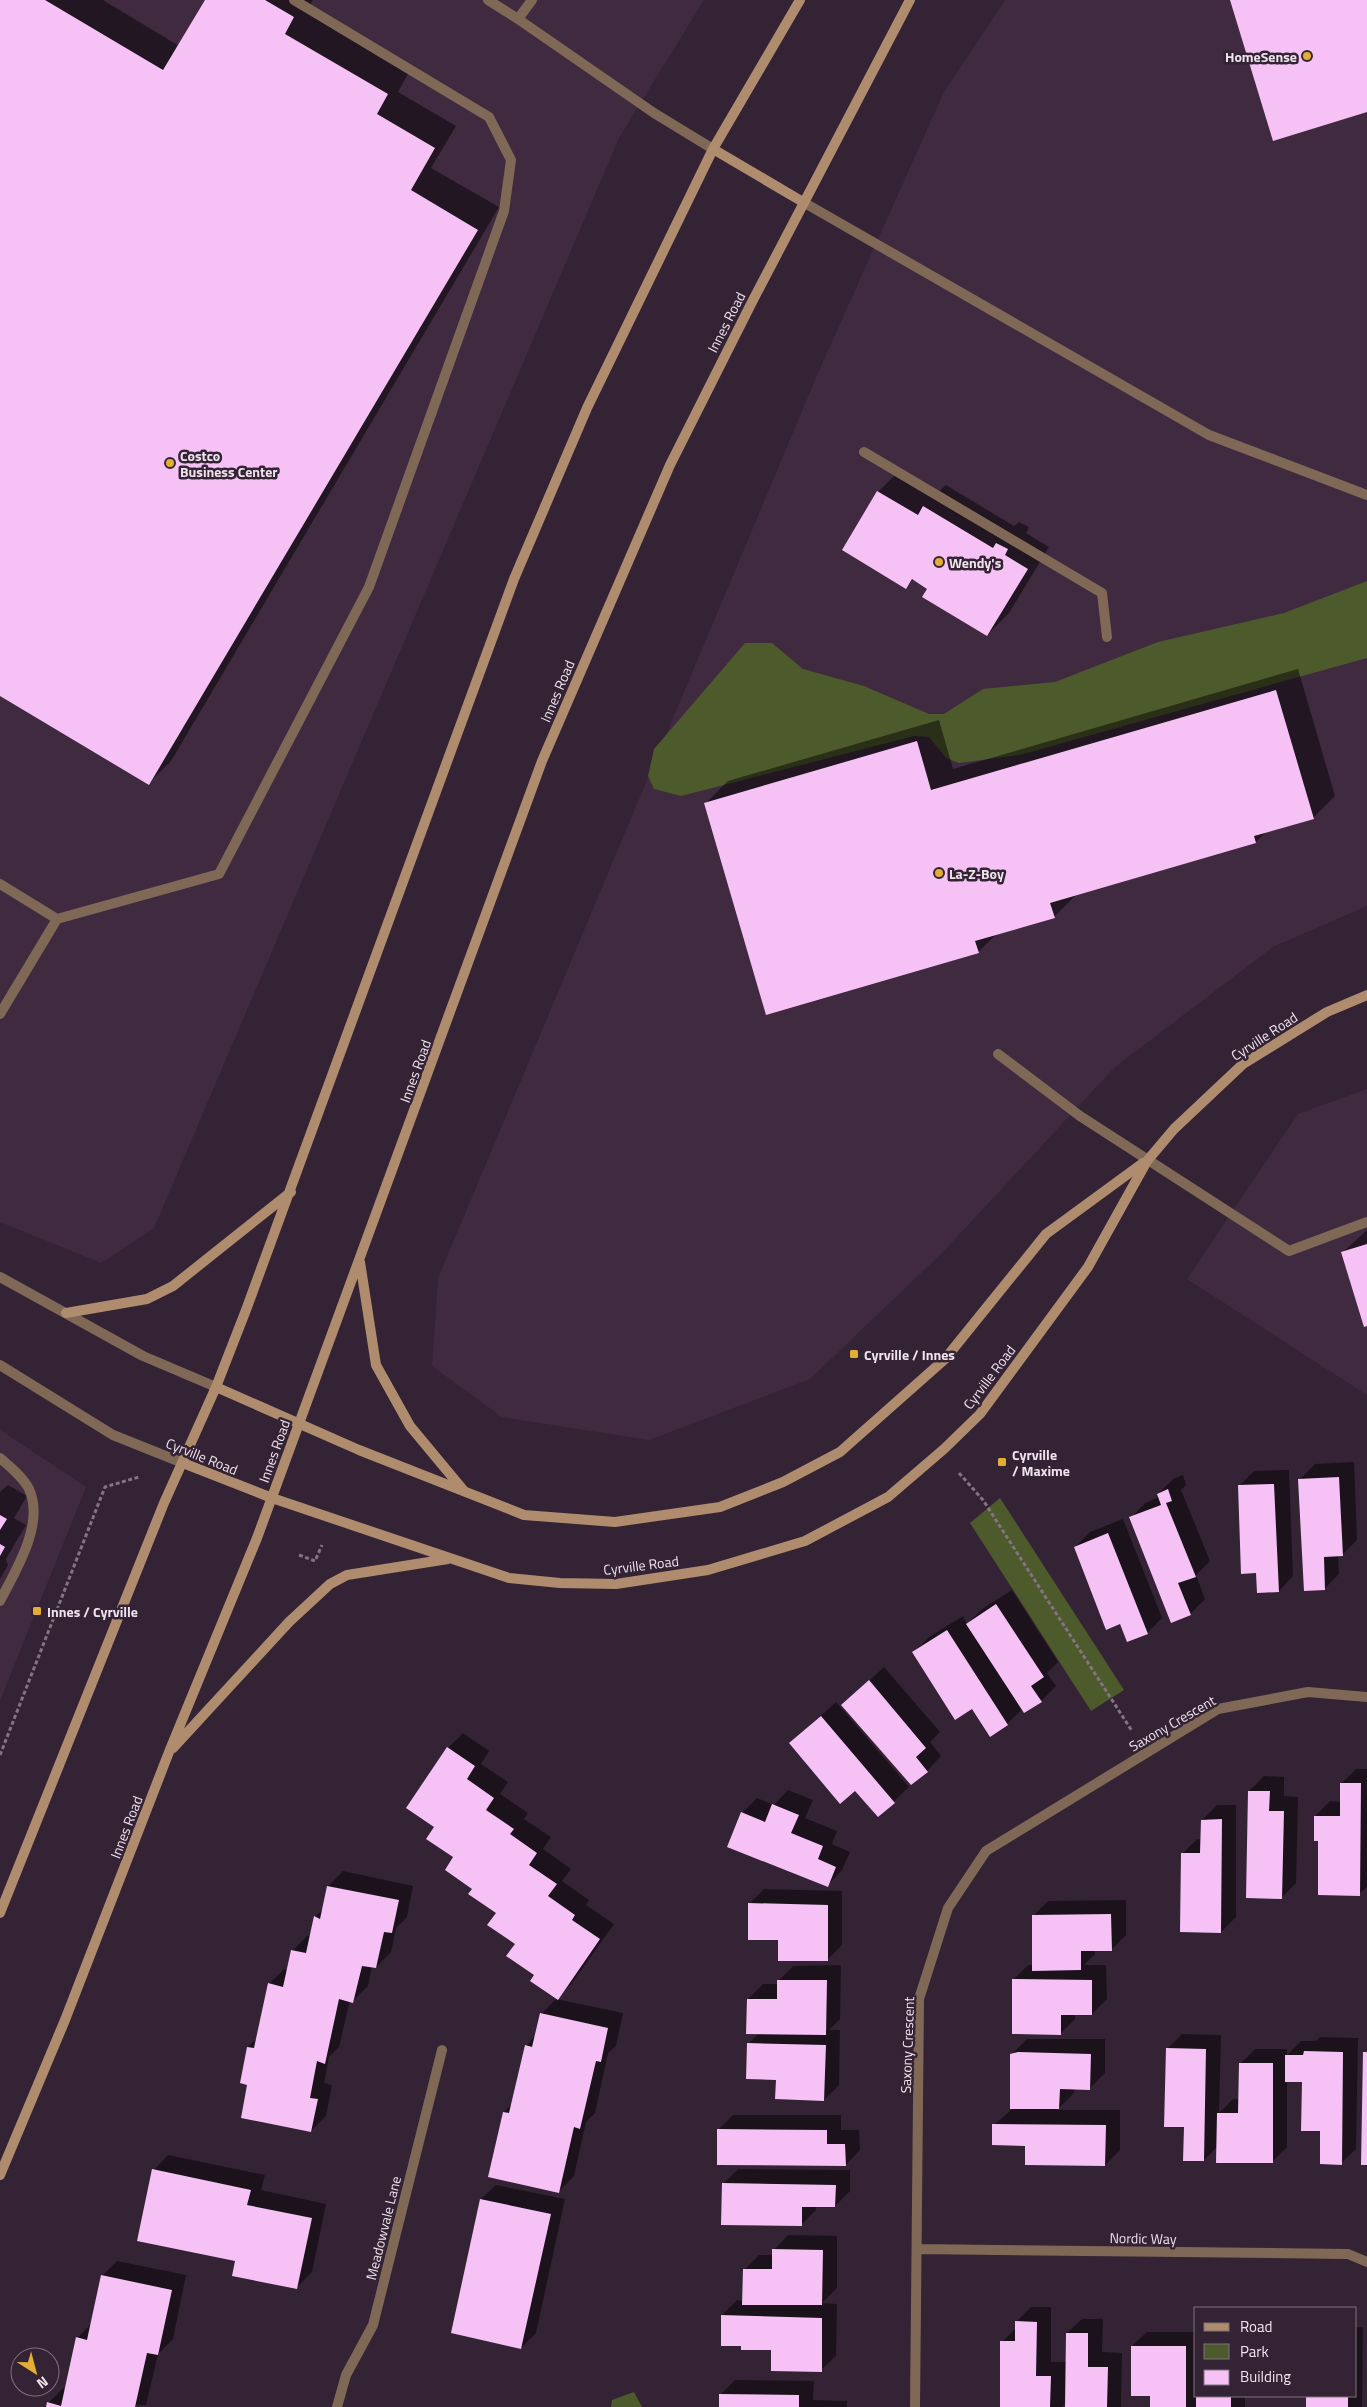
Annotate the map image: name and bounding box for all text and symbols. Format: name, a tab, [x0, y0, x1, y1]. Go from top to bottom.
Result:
place label: HomeSense	[1225, 46, 1297, 67]
marker: HomeSense	[1301, 50, 1313, 62]
street label: Innes Road	[702, 288, 750, 356]
place label: Costco Business Center	[180, 445, 277, 482]
marker: Costco Business Center	[164, 457, 176, 469]
place label: Wendy's	[949, 552, 1002, 573]
marker: Wendy's	[933, 556, 945, 568]
street label: Innes Road	[535, 657, 579, 725]
place label: La-Z-Boy	[949, 863, 1004, 884]
marker: La-Z-Boy	[933, 867, 945, 879]
street label: Cyrville Road	[1227, 1007, 1301, 1065]
street label: Innes Road	[394, 1037, 436, 1105]
street label: Cyrville Road	[958, 1340, 1020, 1414]
place label: Cyrville / Innes	[864, 1344, 955, 1365]
marker: Cyrville / Innes	[848, 1348, 860, 1360]
street label: Innes Road	[253, 1417, 295, 1485]
street label: Cyrville Road	[163, 1432, 241, 1480]
place label: Cyrville / Maxime	[1012, 1444, 1070, 1481]
marker: Cyrville / Maxime	[996, 1456, 1008, 1468]
street label: Cyrville Road	[602, 1550, 680, 1580]
place label: Innes / Cyrville	[47, 1601, 138, 1622]
marker: Innes / Cyrville	[31, 1605, 43, 1617]
street label: Saxony Crescent	[1125, 1690, 1219, 1756]
street label: Innes Road	[104, 1793, 148, 1861]
street label: Saxony Crescent	[895, 1996, 919, 2094]
street label: Meadowvale Lane	[360, 2174, 406, 2282]
street label: Nordic Way	[1109, 2227, 1177, 2249]
legend	[1194, 2307, 1357, 2397]
text: Road	[1240, 2315, 1272, 2338]
text: Park	[1240, 2340, 1269, 2363]
north arrow	[10, 2347, 60, 2397]
text: Building	[1240, 2365, 1291, 2388]
text: N	[33, 2372, 53, 2394]

